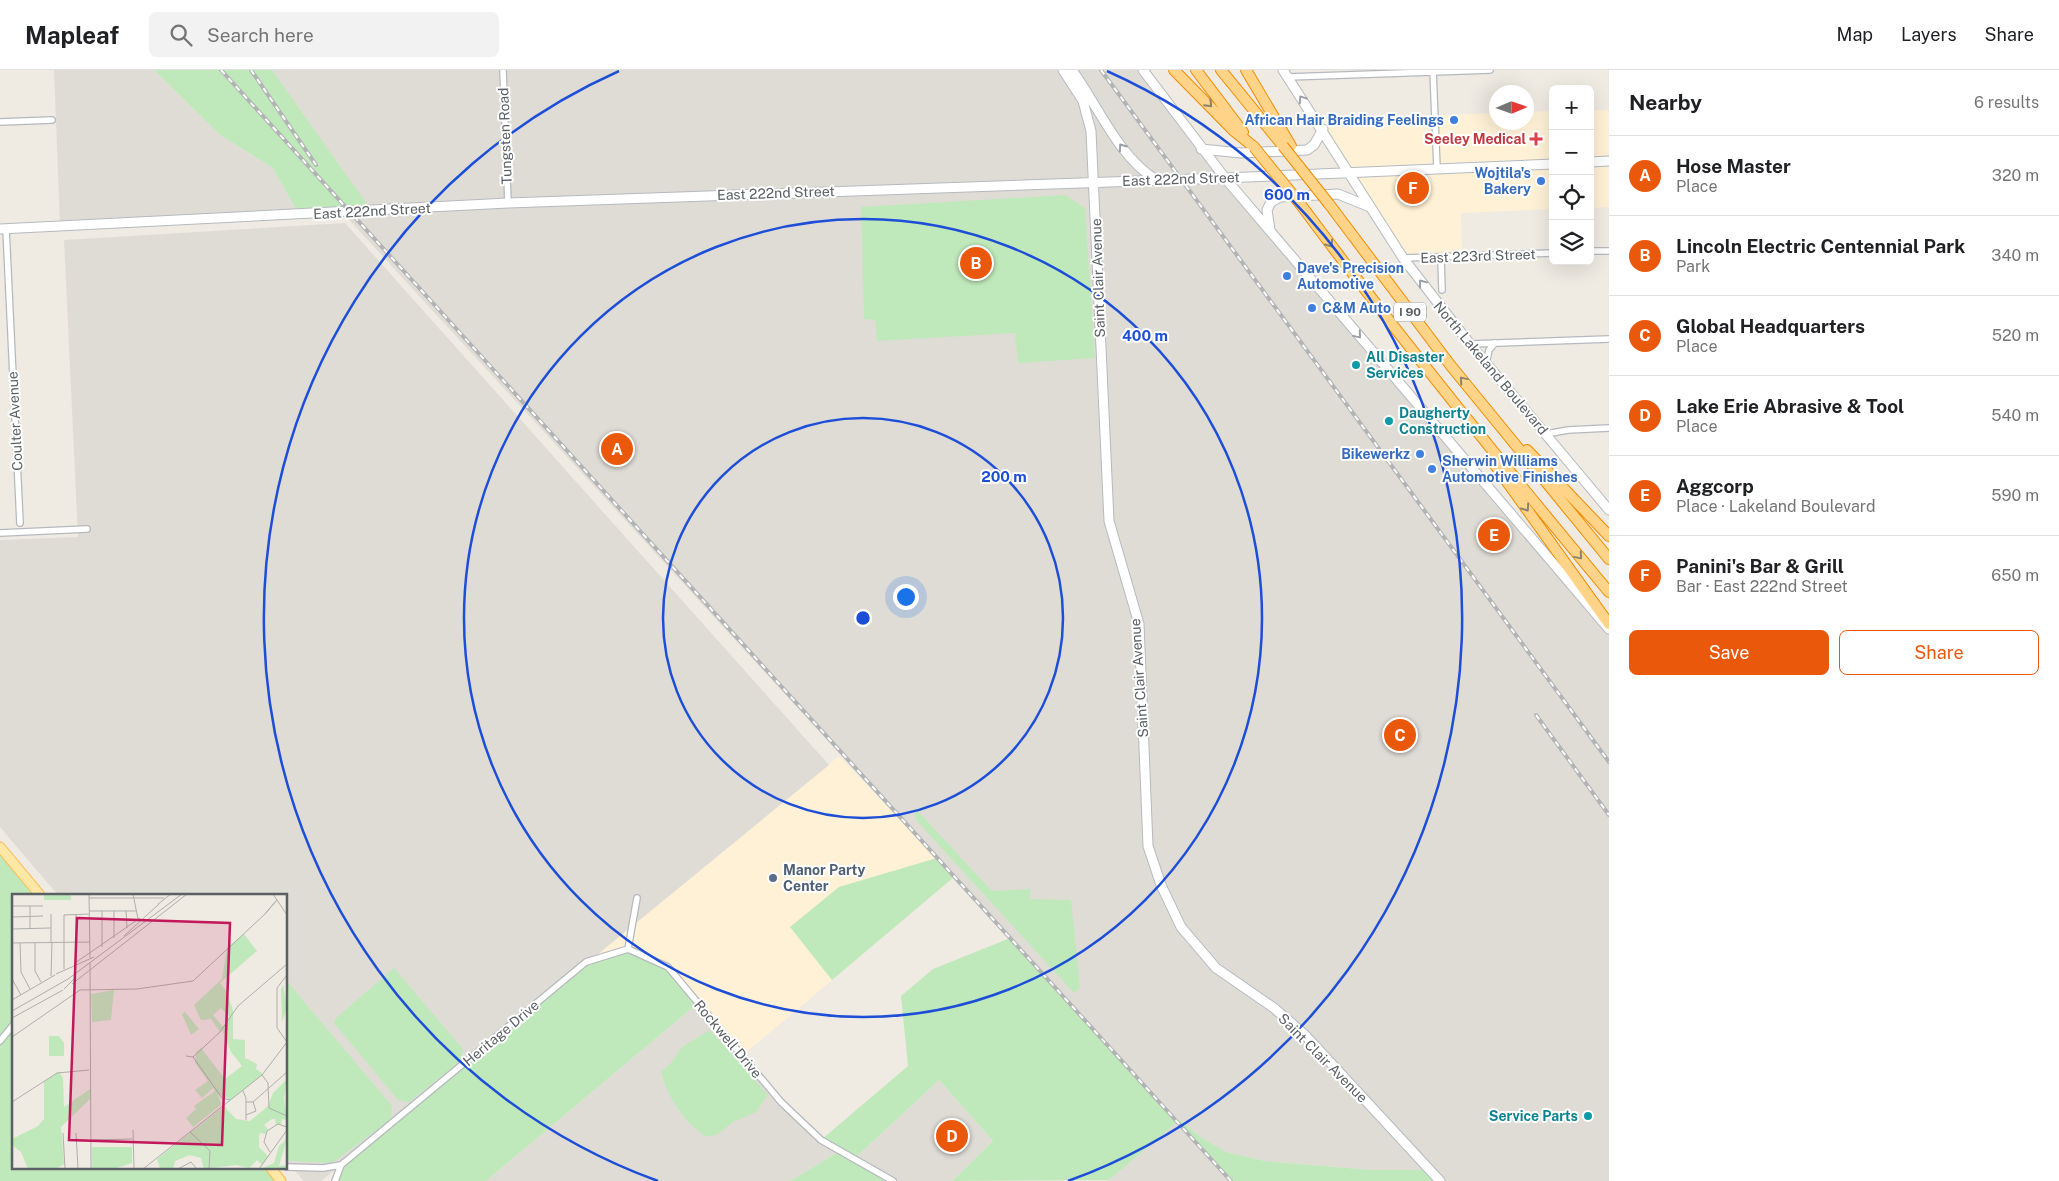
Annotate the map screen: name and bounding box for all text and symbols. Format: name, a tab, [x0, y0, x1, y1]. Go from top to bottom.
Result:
search box	[149, 12, 499, 57]
text: Mapleaf	[25, 21, 119, 49]
icon: search	[167, 21, 195, 49]
text: Search here	[207, 24, 314, 46]
text: Map	[1837, 24, 1873, 45]
text: Layers	[1901, 24, 1957, 45]
text: Share	[1985, 24, 2034, 45]
north arrow	[1489, 85, 1534, 130]
map controls	[1549, 85, 1594, 265]
button: +	[1549, 85, 1594, 130]
street label: Tungsten Road	[495, 87, 515, 185]
text: Nearby	[1629, 90, 1702, 115]
text: 6 results	[1974, 93, 2039, 112]
one-way arrow	[1299, 95, 1308, 104]
one-way arrow	[1203, 98, 1212, 107]
place label: African Hair Braiding Feelings	[1244, 112, 1444, 128]
marker: African Hair Braiding Feelings	[1448, 114, 1460, 126]
button: −	[1549, 130, 1594, 175]
place label: Seeley Medical	[1424, 131, 1526, 147]
marker: Seeley Medical	[1530, 133, 1542, 145]
one-way arrow	[1119, 143, 1128, 153]
text: Hose Master	[1676, 155, 1791, 177]
place label: Wojtila's Bakery	[1475, 165, 1531, 197]
text: A	[1639, 166, 1651, 185]
text: 320 m	[1992, 166, 2039, 185]
street label: East 222nd Street	[1122, 169, 1240, 189]
pin: F	[1397, 169, 1429, 207]
marker: Wojtila's Bakery	[1535, 175, 1547, 187]
button: locate	[1549, 175, 1594, 220]
text: Place	[1676, 177, 1718, 196]
street label: East 222nd Street	[717, 183, 835, 203]
text: 600 m	[1264, 186, 1310, 203]
street label: East 222nd Street	[313, 200, 431, 222]
street label: Saint Clair Avenue	[1088, 218, 1108, 338]
button: layers	[1549, 220, 1594, 265]
text: Lincoln Electric Centennial Park	[1676, 235, 1965, 257]
one-way arrow	[1324, 238, 1332, 247]
pin: B	[960, 244, 992, 282]
street label: East 223rd Street	[1420, 246, 1536, 266]
text: B	[1640, 246, 1650, 265]
text: 340 m	[1991, 246, 2039, 265]
text: Park	[1676, 257, 1710, 276]
place label: Dave's Precision Automotive	[1297, 260, 1404, 292]
marker: Dave's Precision Automotive	[1281, 270, 1293, 282]
one-way arrow	[1420, 280, 1428, 289]
street label: North Lakeland Boulevard	[1431, 298, 1551, 438]
place label: C&M Auto	[1322, 300, 1391, 316]
marker: C&M Auto	[1306, 302, 1318, 314]
road number: I 90	[1394, 302, 1426, 322]
text: Global Headquarters	[1676, 315, 1865, 337]
text: C	[1639, 326, 1651, 345]
text: 520 m	[1992, 326, 2039, 345]
text: 400 m	[1122, 327, 1168, 344]
one-way arrow	[1352, 329, 1361, 338]
text: Place	[1676, 337, 1718, 356]
place label: All Disaster Services	[1366, 349, 1444, 381]
marker: All Disaster Services	[1350, 359, 1362, 371]
street label: Coulter Avenue	[4, 371, 26, 471]
one-way arrow	[1459, 377, 1468, 386]
text: Lake Erie Abrasive & Tool	[1676, 395, 1904, 417]
place label: Daugherty Construction	[1399, 405, 1486, 437]
text: D	[1639, 406, 1651, 425]
text: 540 m	[1991, 406, 2039, 425]
marker: Daugherty Construction	[1383, 415, 1395, 427]
text: Place	[1676, 417, 1718, 436]
pin: A	[601, 430, 633, 468]
place label: Bikewerkz	[1341, 446, 1410, 462]
marker: Bikewerkz	[1414, 448, 1426, 460]
place label: Sherwin Williams Automotive Finishes	[1442, 453, 1578, 485]
marker: Sherwin Williams Automotive Finishes	[1426, 463, 1438, 475]
text: 200 m	[981, 468, 1027, 485]
text: Aggcorp	[1676, 475, 1754, 497]
text: E	[1640, 486, 1650, 505]
text: 590 m	[1991, 486, 2039, 505]
text: Place · Lakeland Boulevard	[1676, 497, 1875, 516]
one-way arrow	[1520, 502, 1529, 512]
pin: E	[1478, 516, 1510, 554]
one-way arrow	[1573, 550, 1582, 559]
text: Panini's Bar & Grill	[1676, 555, 1844, 577]
text: F	[1640, 566, 1650, 585]
text: 650 m	[1991, 566, 2039, 585]
text: Bar · East 222nd Street	[1676, 577, 1848, 596]
your location	[893, 584, 919, 610]
centre of rings	[854, 609, 872, 627]
street label: Saint Clair Avenue	[1127, 618, 1151, 738]
button: Save	[1629, 630, 1829, 675]
button: Share	[1839, 630, 2039, 675]
pin: C	[1384, 716, 1416, 754]
place label: Manor Party Center	[783, 862, 865, 894]
marker: Manor Party Center	[767, 872, 779, 884]
inset map	[12, 894, 288, 1168]
street label: Heritage Drive	[460, 997, 542, 1069]
street label: Rockwell Drive	[691, 997, 765, 1081]
street label: Saint Clair Avenue	[1275, 1010, 1371, 1106]
place label: Service Parts	[1489, 1108, 1578, 1124]
marker: Service Parts	[1582, 1110, 1594, 1122]
pin: D	[936, 1117, 968, 1155]

